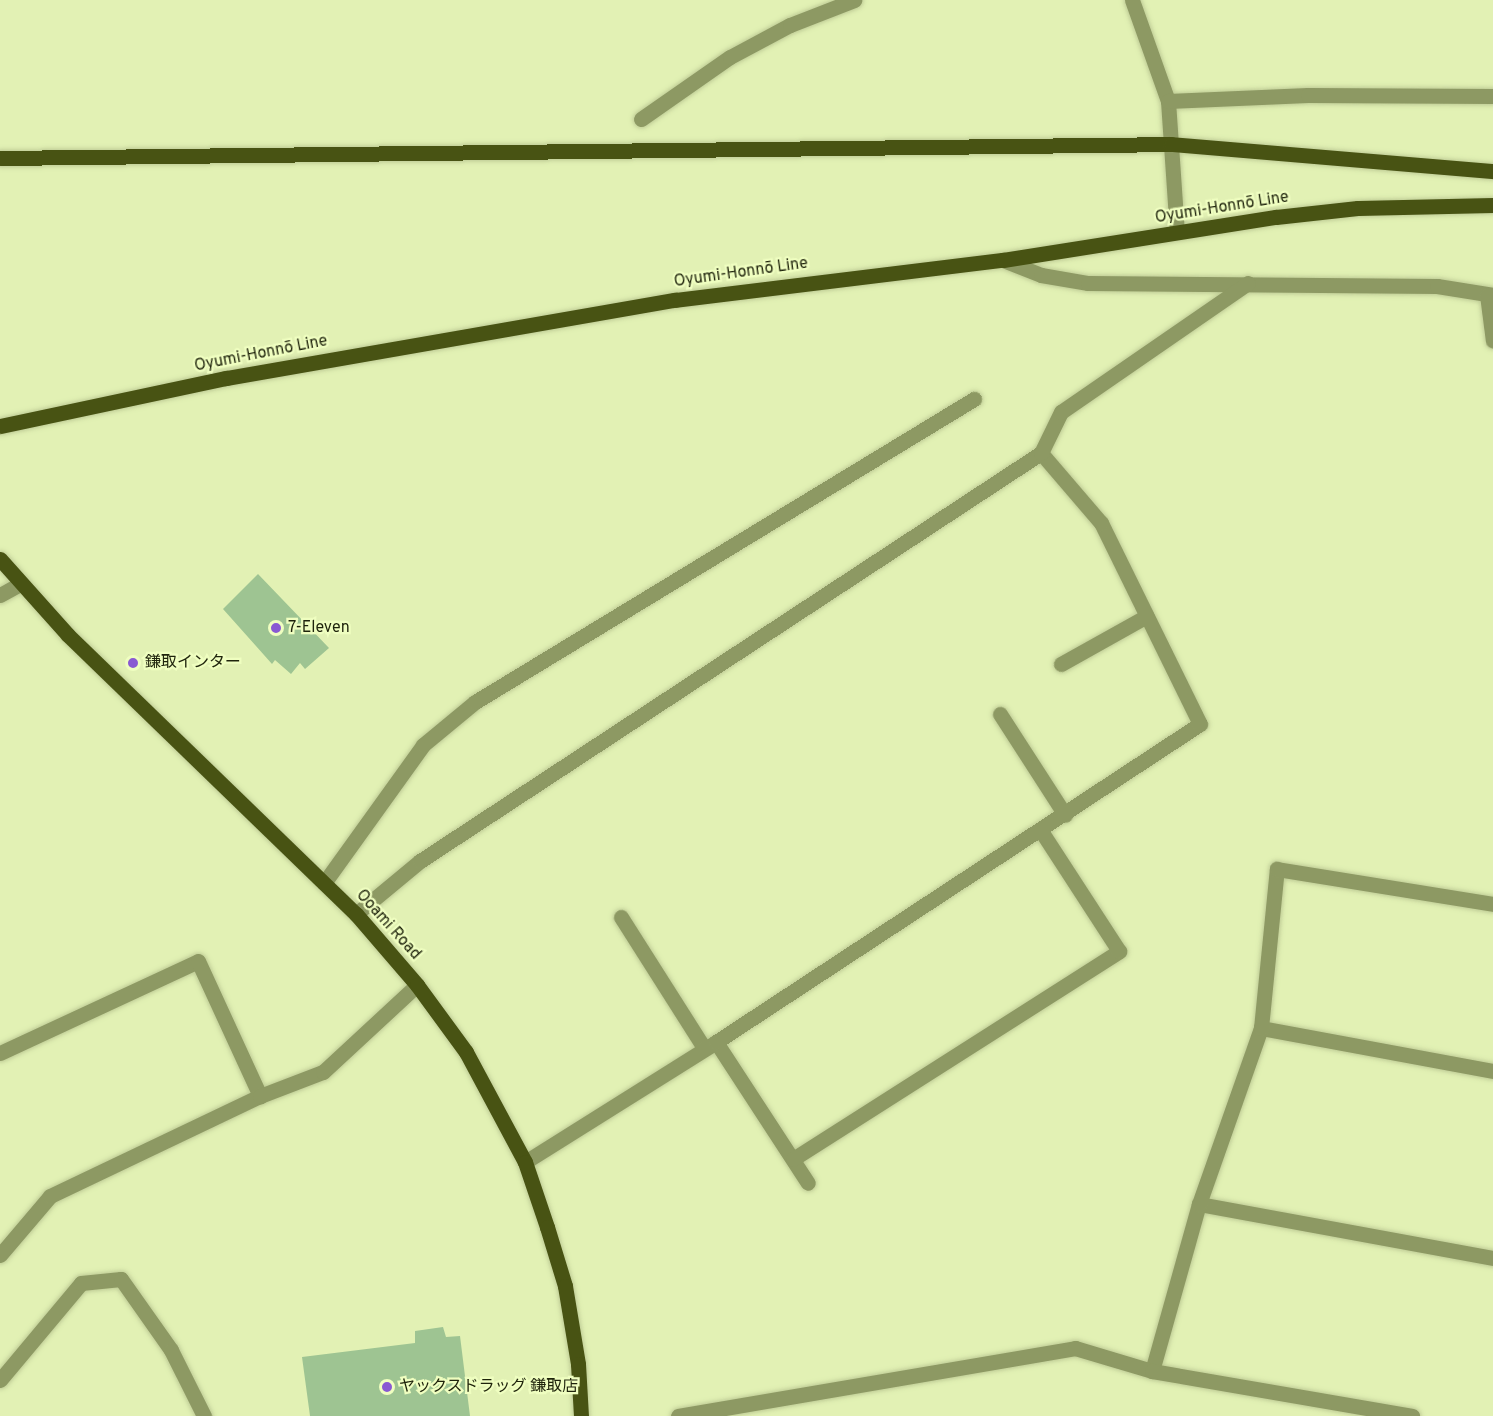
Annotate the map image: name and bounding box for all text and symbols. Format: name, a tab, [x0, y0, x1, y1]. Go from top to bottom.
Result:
street label: Oyumi-Honnō Line	[1154, 188, 1290, 228]
street label: Oyumi-Honnō Line	[673, 254, 809, 292]
street label: Oyumi-Honnō Line	[193, 332, 329, 376]
place label: 7-Eleven	[288, 618, 350, 638]
marker: 7-Eleven	[269, 621, 283, 635]
place label: 鎌取インター	[145, 653, 241, 673]
marker: 鎌取インター	[126, 656, 140, 670]
street label: Ooami Road	[352, 886, 424, 964]
place label: ヤックスドラッグ 鎌取店	[399, 1377, 579, 1397]
marker: ヤックスドラッグ 鎌取店	[380, 1380, 394, 1394]

